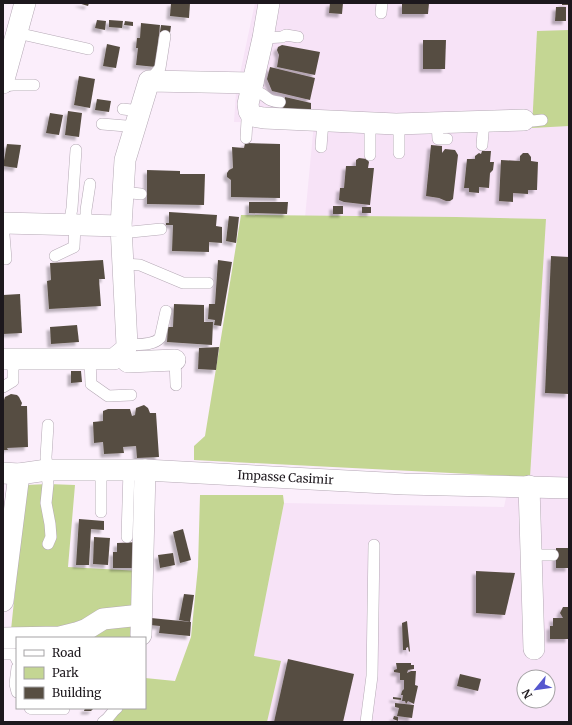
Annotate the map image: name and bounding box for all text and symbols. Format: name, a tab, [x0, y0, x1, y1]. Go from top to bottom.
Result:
street label: Impasse Casimir	[237, 467, 335, 487]
legend	[16, 637, 146, 709]
text: Road	[52, 645, 81, 660]
text: Park	[52, 665, 79, 680]
north arrow	[516, 669, 556, 709]
text: Building	[52, 685, 102, 700]
text: N	[519, 686, 535, 701]

